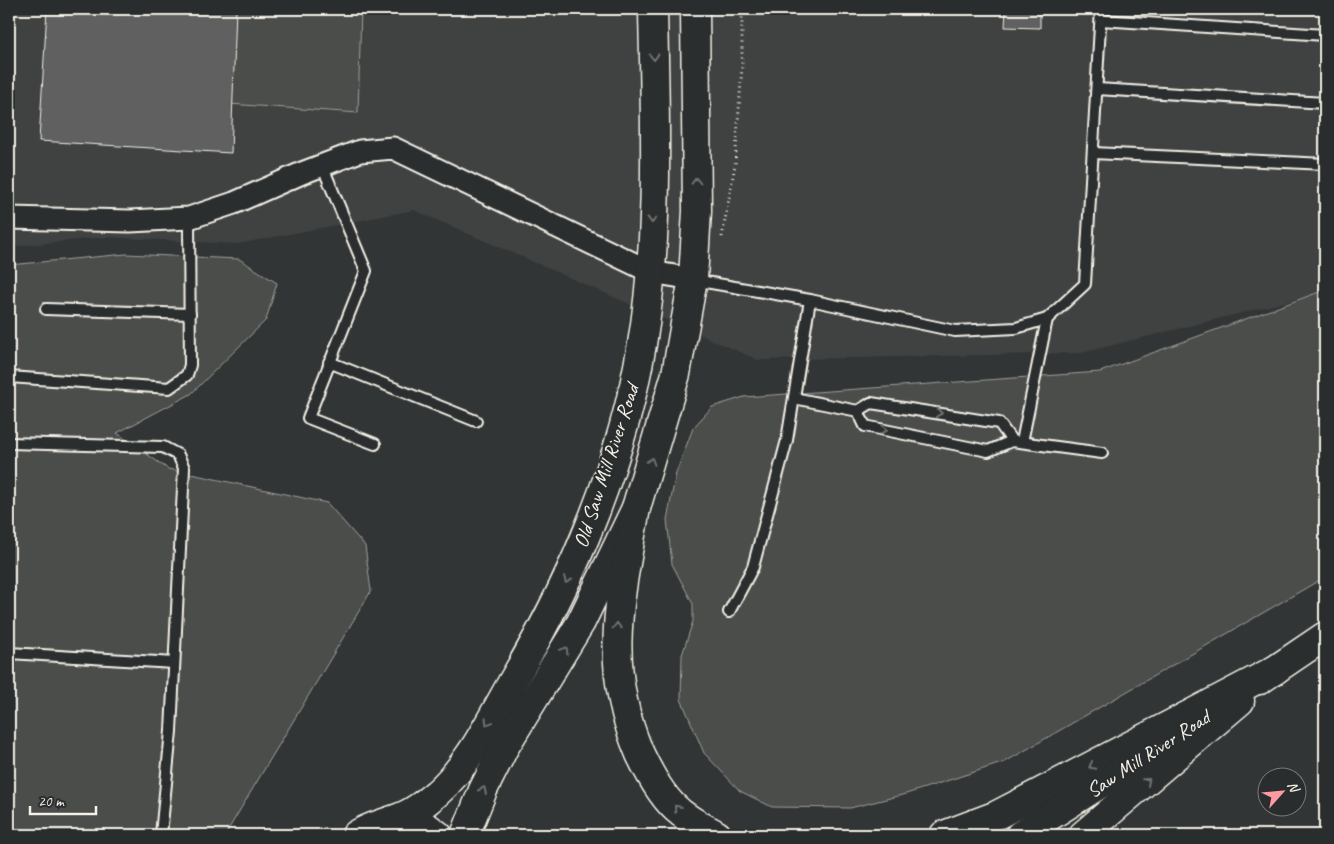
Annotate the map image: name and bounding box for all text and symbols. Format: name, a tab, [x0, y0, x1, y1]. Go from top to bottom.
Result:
one-way arrow	[649, 54, 659, 62]
one-way arrow	[691, 177, 701, 184]
one-way arrow	[647, 216, 657, 224]
street label: Old Saw Mill River Road	[567, 377, 646, 551]
one-way arrow	[934, 408, 943, 418]
one-way arrow	[879, 424, 888, 435]
one-way arrow	[645, 457, 655, 466]
one-way arrow	[563, 575, 574, 584]
one-way arrow	[612, 622, 622, 630]
one-way arrow	[558, 646, 568, 655]
street label: Saw Mill River Road	[1081, 703, 1217, 804]
one-way arrow	[485, 716, 495, 725]
one-way arrow	[1088, 760, 1097, 770]
north arrow	[1256, 766, 1306, 816]
one-way arrow	[1141, 777, 1150, 786]
text: N	[1284, 779, 1304, 796]
scale bar	[30, 784, 96, 816]
one-way arrow	[477, 786, 488, 795]
text: 20 m	[38, 792, 65, 811]
one-way arrow	[674, 804, 683, 813]

